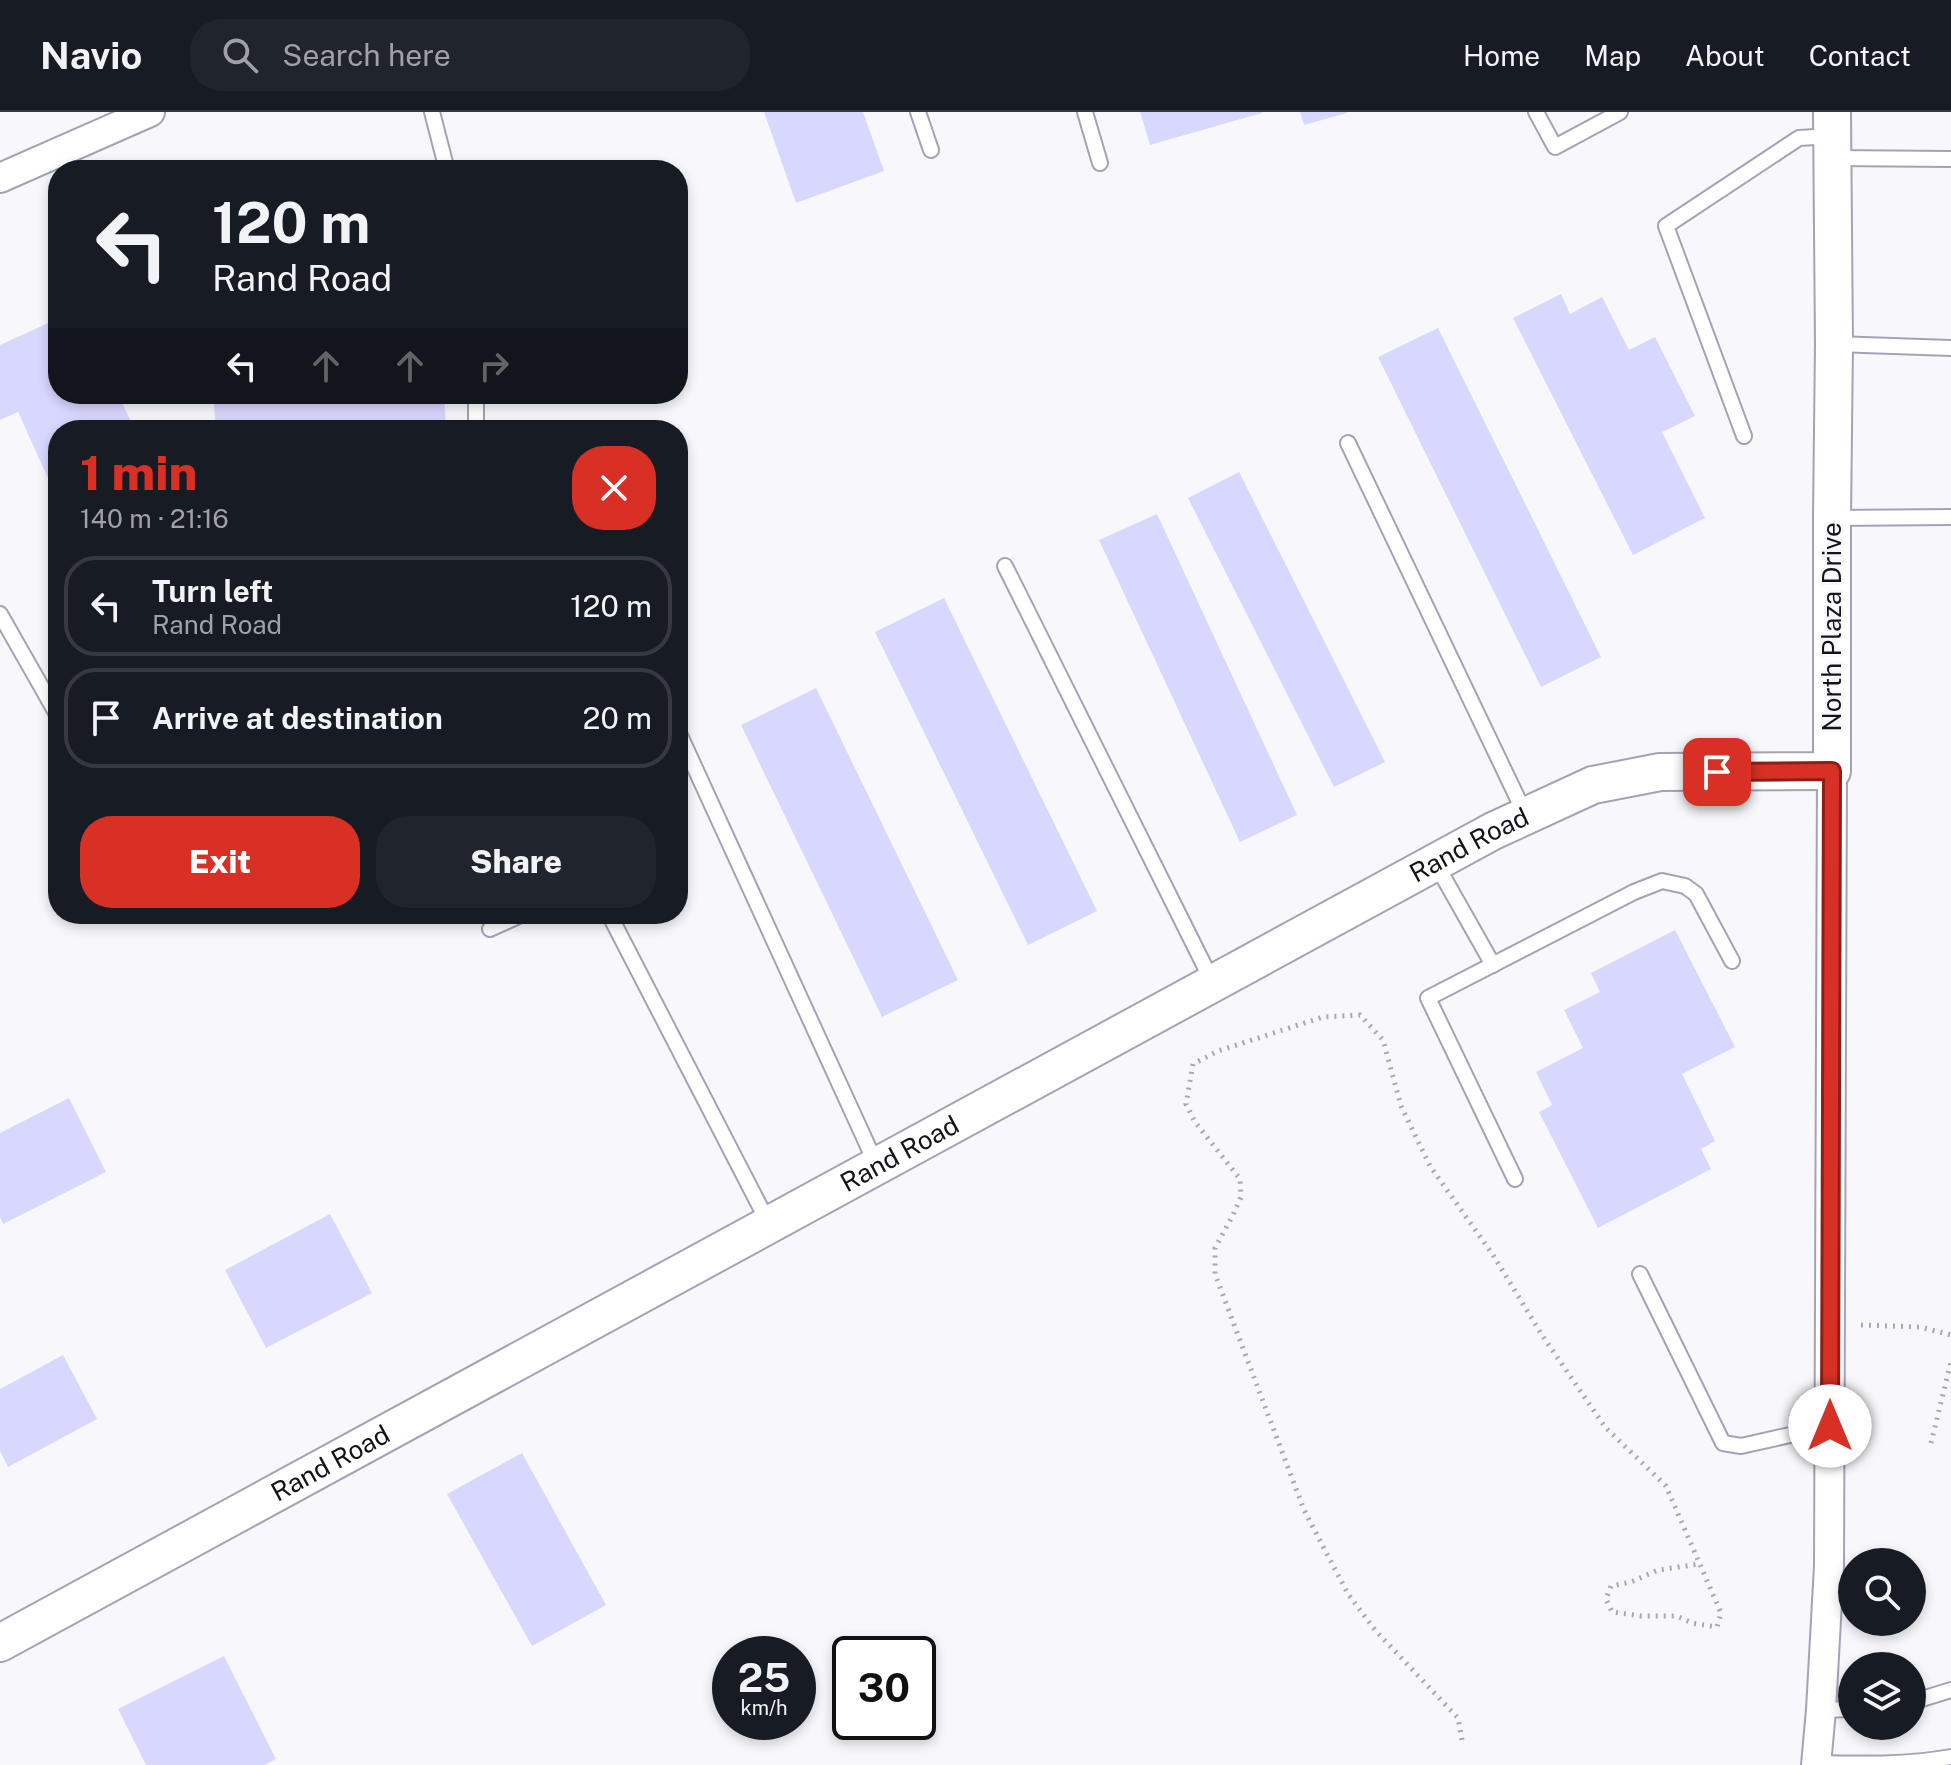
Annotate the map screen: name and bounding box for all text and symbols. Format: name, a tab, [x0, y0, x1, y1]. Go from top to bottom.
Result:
search box	[190, 19, 750, 91]
text: Navio	[40, 33, 142, 78]
icon: search	[218, 33, 262, 77]
text: Search here	[282, 37, 451, 73]
text: Home	[1463, 39, 1540, 72]
text: Map	[1584, 39, 1641, 72]
text: About	[1685, 39, 1765, 72]
text: Contact	[1809, 39, 1911, 72]
text: 120 m	[212, 190, 370, 256]
icon: left	[80, 192, 184, 296]
text: Rand Road	[212, 257, 392, 299]
icon: left	[220, 344, 264, 388]
icon: ahead	[304, 344, 348, 388]
icon: ahead	[388, 344, 432, 388]
icon: right	[472, 344, 516, 388]
text: 1 min	[80, 444, 197, 501]
button: close	[572, 446, 656, 530]
text: 140 m · 21:16	[80, 503, 229, 534]
street label: North Plaza Drive	[1816, 522, 1847, 732]
text: Turn left	[152, 573, 273, 609]
icon: left	[84, 584, 128, 628]
text: 120 m	[570, 588, 652, 624]
text: Rand Road	[152, 609, 282, 640]
icon: arrive	[84, 696, 128, 740]
text: Arrive at destination	[152, 700, 443, 736]
text: 20 m	[583, 700, 652, 736]
pin	[1683, 738, 1751, 806]
icon: arrive	[1695, 750, 1739, 794]
street label: Rand Road	[1404, 801, 1533, 888]
button: Exit	[80, 816, 360, 908]
button: Share	[376, 816, 656, 908]
street label: Rand Road	[835, 1109, 964, 1198]
position arrow	[1788, 1384, 1872, 1468]
street label: Rand Road	[265, 1418, 395, 1508]
map controls	[1838, 1548, 1926, 1740]
button: search	[1838, 1548, 1926, 1636]
speed limit sign: 30	[832, 1636, 936, 1740]
button: layers	[1838, 1652, 1926, 1740]
text: 25	[738, 1654, 790, 1701]
text: km/h	[740, 1696, 788, 1720]

